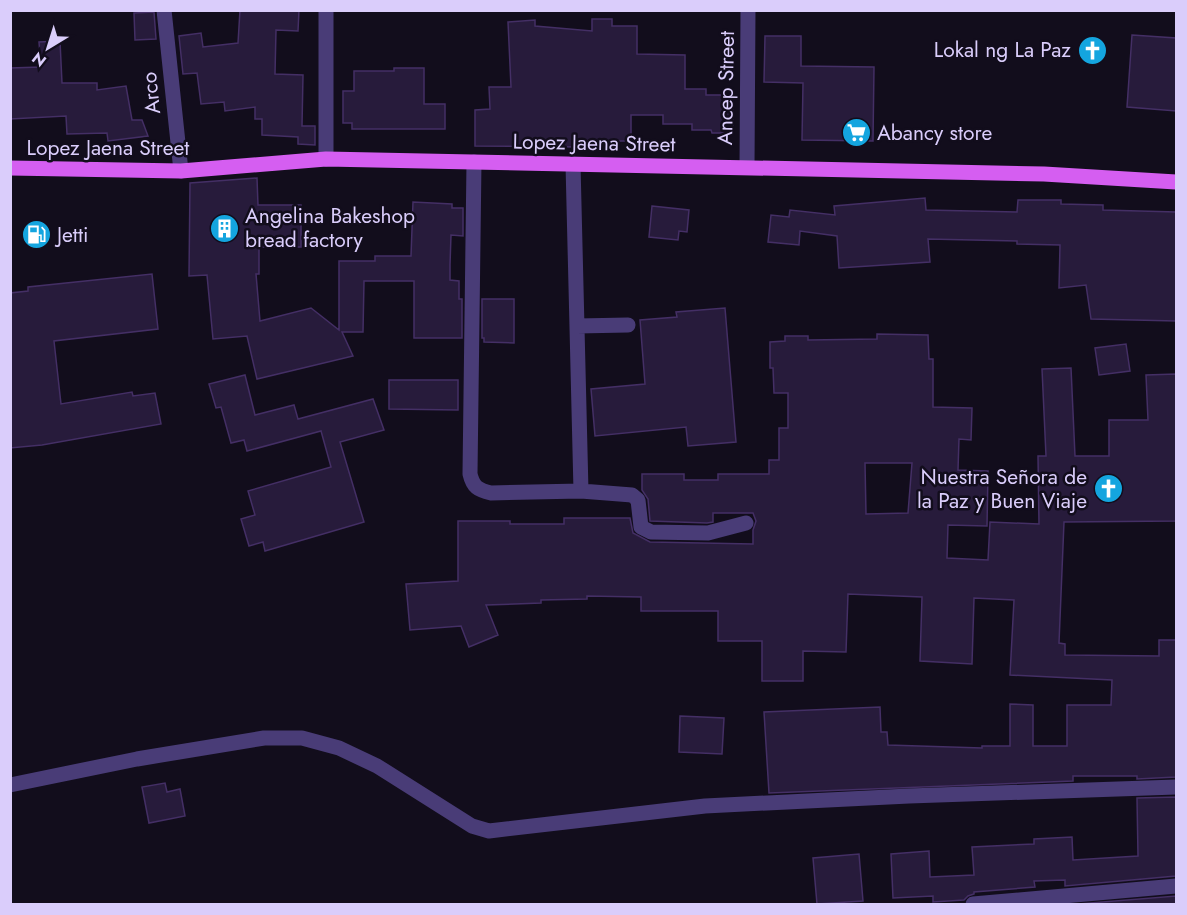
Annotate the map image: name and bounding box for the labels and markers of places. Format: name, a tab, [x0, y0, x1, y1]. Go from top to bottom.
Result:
church icon: Lokal ng La Paz	[1076, 34, 1108, 66]
place label: Lokal ng La Paz	[934, 35, 1071, 65]
supermarket icon: Abancy store	[840, 117, 872, 149]
place label: Abancy store	[877, 118, 992, 148]
place label: Angelina Bakeshop bread factory	[245, 201, 415, 255]
building icon: Angelina Bakeshop bread factory	[208, 212, 240, 244]
fuel station icon: Jetti	[20, 219, 52, 251]
place label: Jetti	[54, 220, 88, 250]
place label: Nuestra Señora de la Paz y Buen Viaje	[917, 462, 1087, 516]
church icon: Nuestra Señora de la Paz y Buen Viaje	[1092, 473, 1124, 505]

